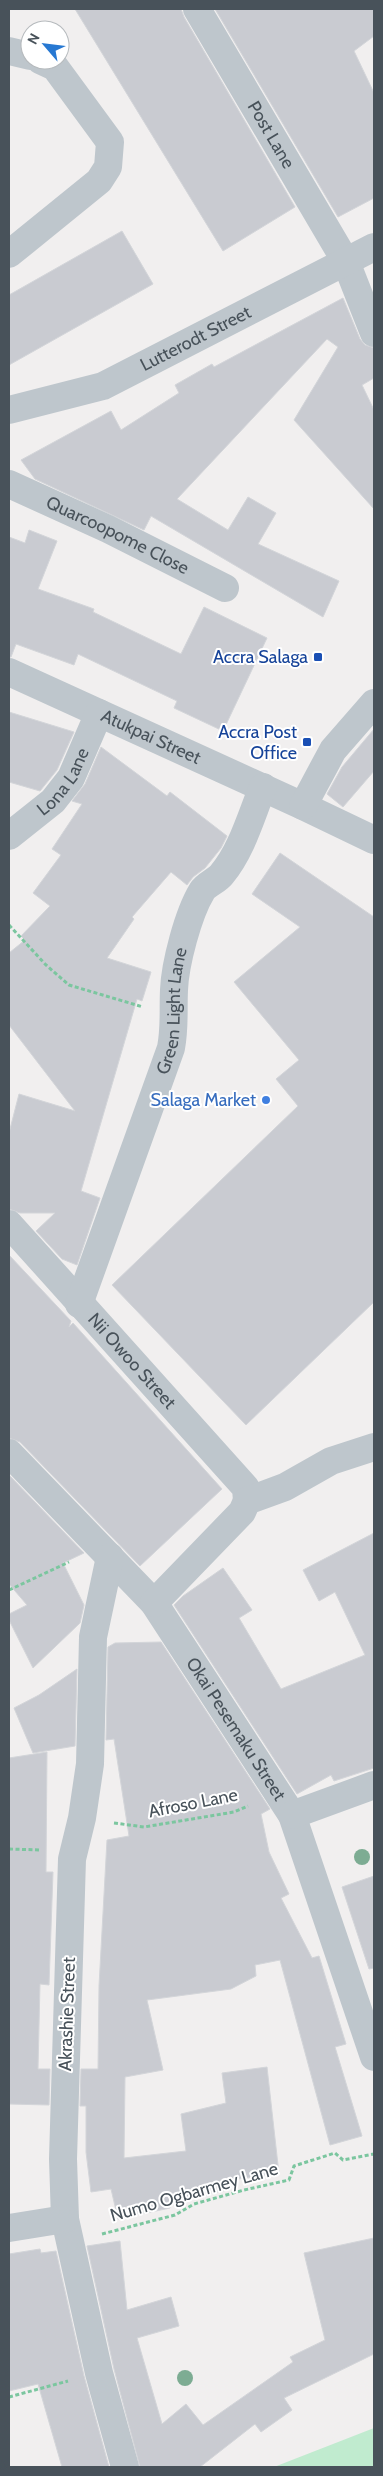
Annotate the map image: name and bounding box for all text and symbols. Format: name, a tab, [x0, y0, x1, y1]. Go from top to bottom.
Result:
north arrow	[20, 20, 70, 70]
text: N	[23, 30, 44, 47]
street label: Post Lane	[243, 97, 299, 172]
street label: Lutterodt Street	[136, 301, 255, 376]
street label: Quarcoopome Close	[43, 491, 193, 579]
place label: Accra Salaga	[213, 646, 308, 668]
marker: Accra Salaga	[312, 651, 324, 663]
street label: Atukpai Street	[98, 704, 204, 769]
place label: Accra Post Office	[218, 721, 297, 764]
marker: Accra Post Office	[301, 736, 313, 748]
street label: Lona Lane	[32, 744, 94, 820]
street label: Green Light Lane	[151, 945, 192, 1077]
place label: Salaga Market	[151, 1089, 256, 1111]
marker: Salaga Market	[260, 1094, 272, 1106]
street label: Nii Owoo Street	[83, 1308, 181, 1413]
street label: Okai Pesemaku Street	[181, 1653, 291, 1805]
street label: Afroso Lane	[146, 1784, 240, 1822]
street label: Akrashie Street	[54, 1957, 80, 2071]
street label: Numo Ogbarmey Lane	[107, 2157, 281, 2227]

